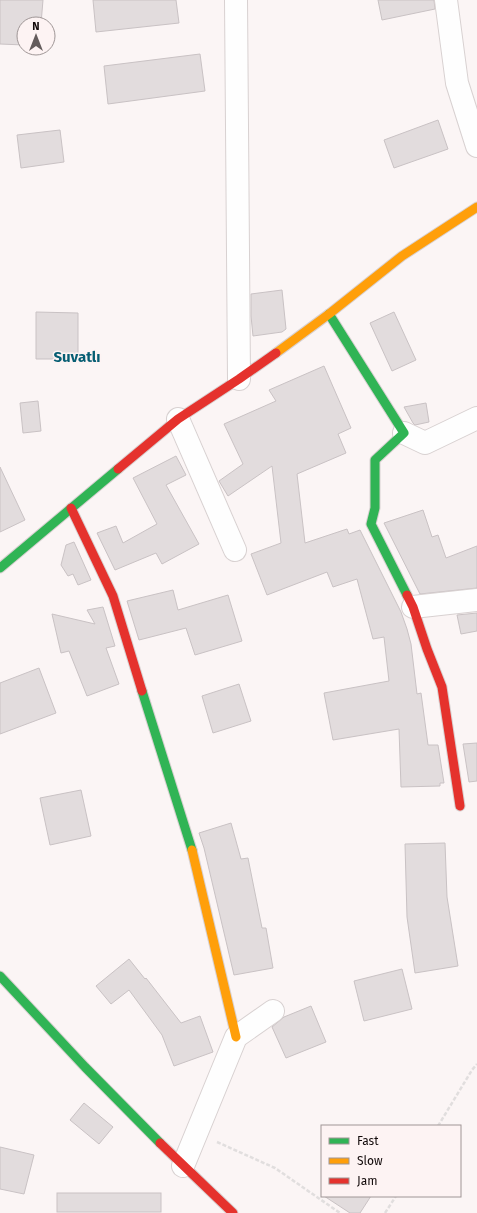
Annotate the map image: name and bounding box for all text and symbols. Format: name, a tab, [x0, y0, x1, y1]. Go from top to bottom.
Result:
north arrow	[16, 16, 56, 56]
text: N	[32, 20, 40, 33]
district label: Suvatlı	[53, 348, 101, 366]
legend	[321, 1125, 461, 1197]
text: Fast	[357, 1134, 379, 1148]
text: Slow	[357, 1154, 383, 1168]
text: Jam	[357, 1174, 377, 1188]

